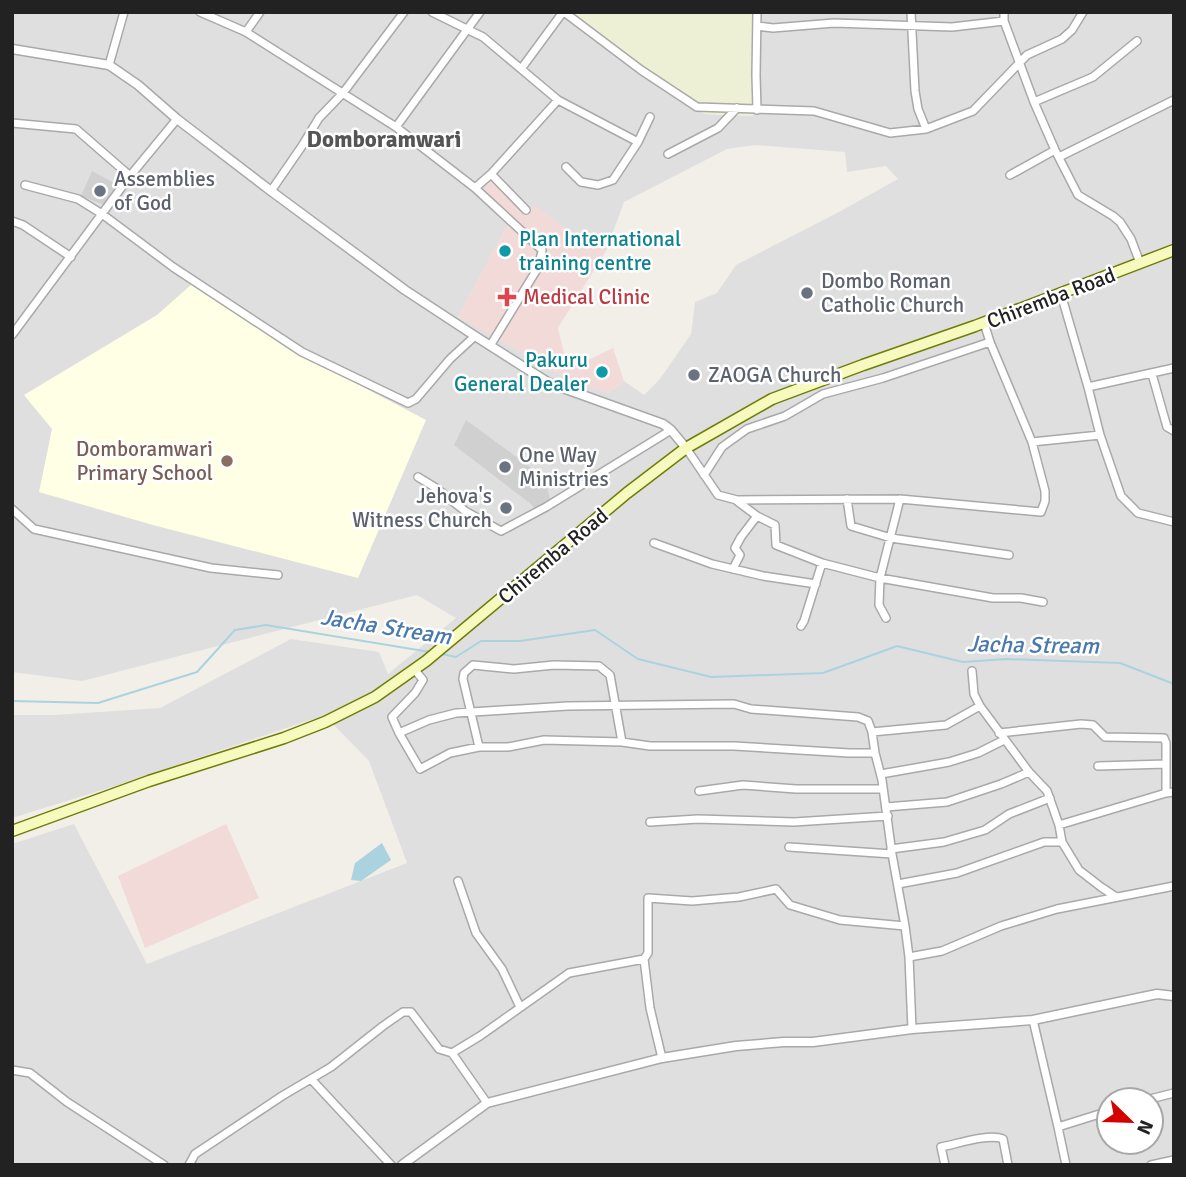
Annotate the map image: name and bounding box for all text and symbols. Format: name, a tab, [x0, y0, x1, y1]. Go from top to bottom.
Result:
district label: Domboramwari	[307, 125, 461, 154]
place label: Assemblies of God	[114, 166, 215, 216]
marker: Assemblies of God	[92, 183, 108, 199]
place label: Plan International training centre	[519, 226, 681, 276]
marker: Plan International training centre	[497, 243, 513, 259]
street label: Chiremba Road	[983, 262, 1119, 334]
place label: Dombo Roman Catholic Church	[821, 268, 964, 318]
place label: Medical Clinic	[523, 284, 650, 310]
marker: Dombo Roman Catholic Church	[799, 285, 815, 301]
marker: Medical Clinic	[497, 287, 517, 307]
place label: Pakuru General Dealer	[454, 347, 588, 397]
place label: ZAOGA Church	[708, 362, 841, 388]
marker: Pakuru General Dealer	[594, 364, 610, 380]
marker: ZAOGA Church	[686, 367, 702, 383]
place label: Domboramwari Primary School	[76, 436, 213, 486]
place label: One Way Ministries	[519, 442, 609, 492]
marker: Domboramwari Primary School	[219, 453, 235, 469]
marker: One Way Ministries	[497, 459, 513, 475]
place label: Jehova's Witness Church	[352, 483, 492, 533]
marker: Jehova's Witness Church	[498, 500, 514, 516]
street label: Chiremba Road	[493, 502, 613, 610]
water label: Jacha Stream	[319, 602, 454, 652]
water label: Jacha Stream	[967, 629, 1100, 661]
north arrow	[1095, 1086, 1165, 1156]
text: N	[1131, 1116, 1158, 1138]

